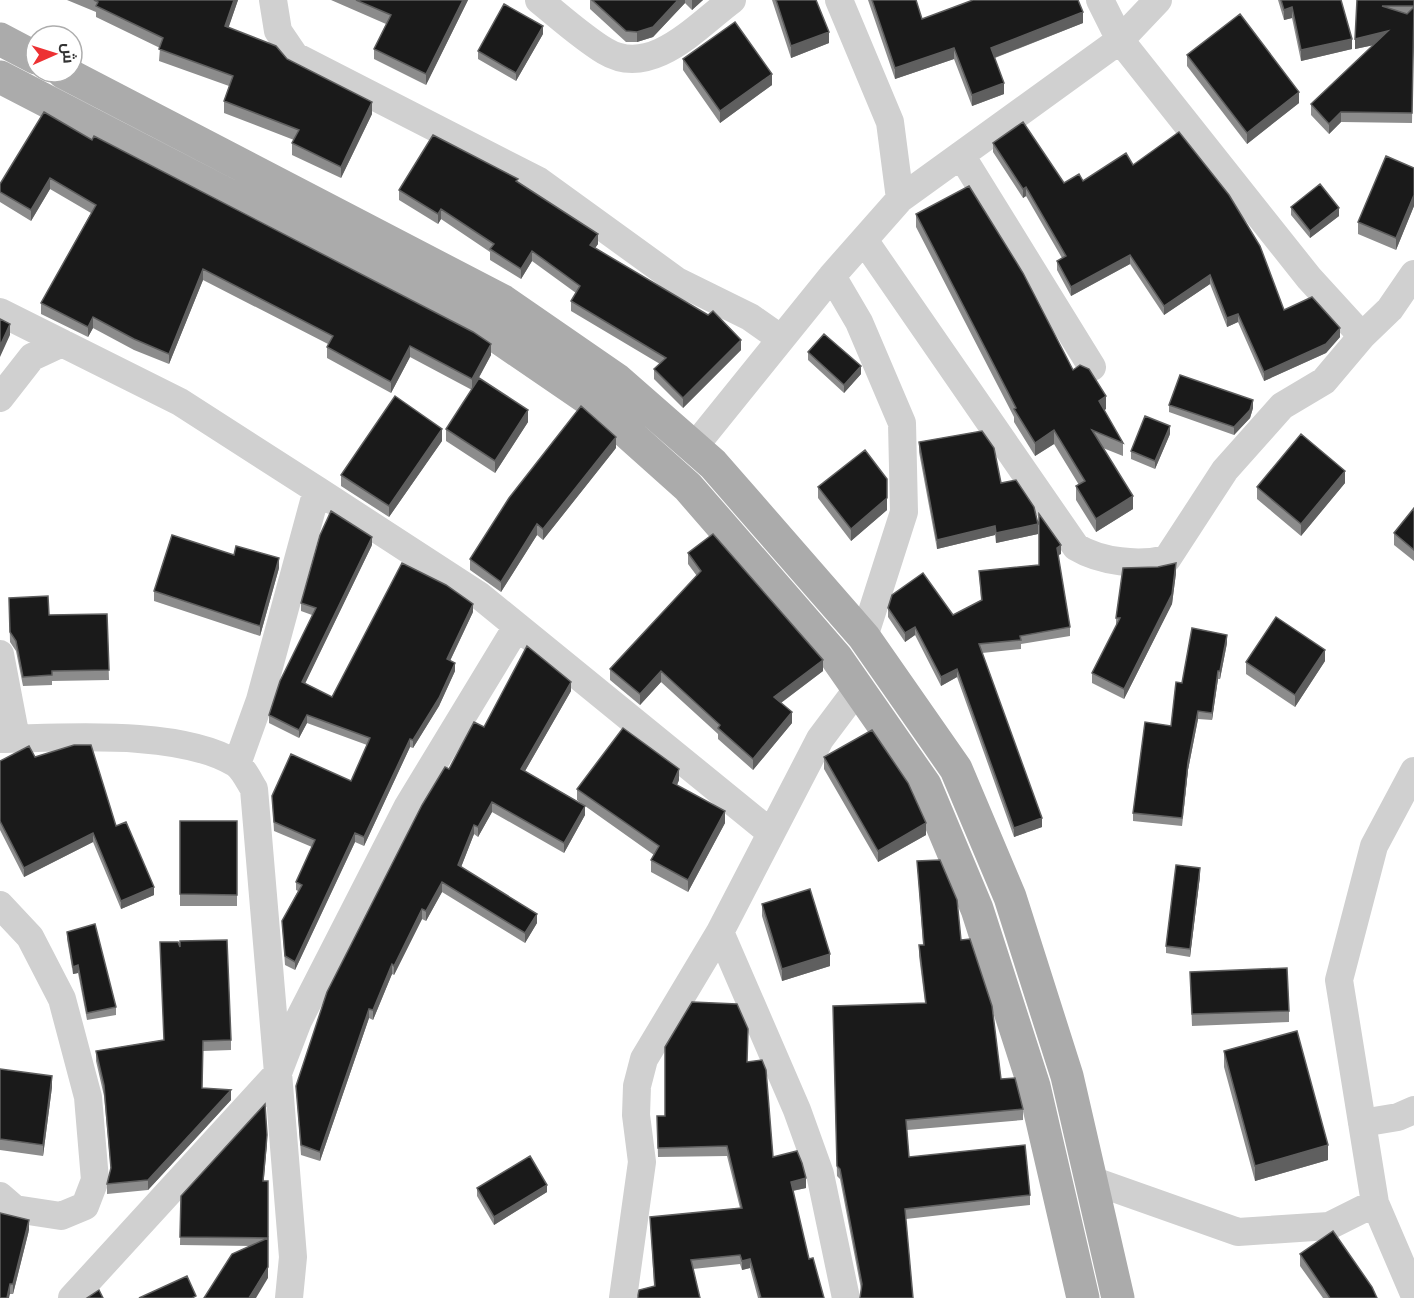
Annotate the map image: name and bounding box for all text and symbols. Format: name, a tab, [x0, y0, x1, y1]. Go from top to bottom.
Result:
north arrow	[24, 24, 84, 84]
text: ش	[58, 42, 80, 64]

